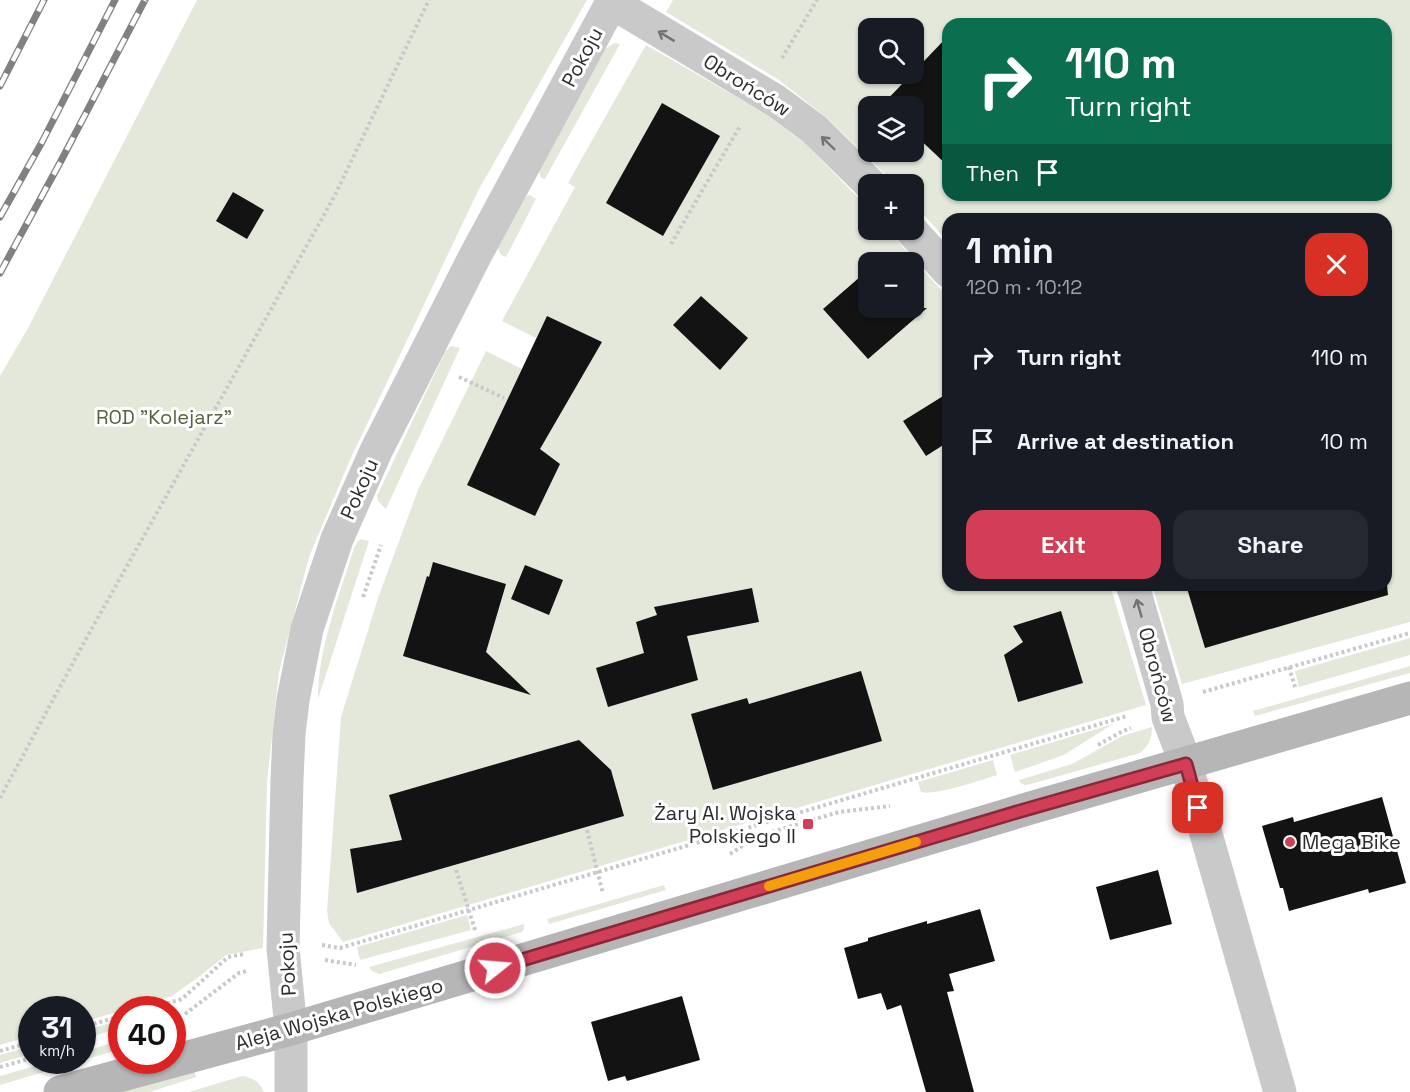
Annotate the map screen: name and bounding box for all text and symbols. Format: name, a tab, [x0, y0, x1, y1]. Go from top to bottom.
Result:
map controls	[858, 18, 924, 318]
button: search	[858, 18, 924, 84]
street label: Pokoju	[556, 23, 608, 91]
one-way arrow	[658, 29, 675, 41]
text: 110 m	[1065, 37, 1177, 90]
icon: right	[966, 42, 1044, 120]
street label: Obrońców	[698, 48, 796, 122]
text: Turn right	[1065, 89, 1192, 124]
button: layers	[858, 96, 924, 162]
one-way arrow	[821, 136, 836, 150]
icon: arrive	[1031, 156, 1064, 189]
text: Then	[966, 159, 1019, 187]
button: +	[858, 174, 924, 240]
text: 1 min	[966, 228, 1054, 274]
button: close	[1305, 233, 1368, 296]
button: −	[858, 252, 924, 318]
text: 120 m · 10:12	[966, 274, 1082, 300]
icon: right	[966, 341, 999, 374]
text: Turn right	[1017, 343, 1122, 371]
text: 110 m	[1311, 343, 1368, 371]
park label: ROD "Kolejarz"	[96, 404, 232, 430]
icon: arrive	[966, 425, 999, 458]
text: Arrive at destination	[1017, 427, 1234, 455]
text: 10 m	[1320, 427, 1368, 455]
street label: Pokoju	[334, 455, 384, 523]
button: Exit	[966, 510, 1161, 579]
button: Share	[1173, 510, 1368, 579]
one-way arrow	[1133, 599, 1144, 618]
street label: Obrońców	[1133, 624, 1183, 726]
pin	[1172, 782, 1223, 833]
icon: arrive	[1181, 791, 1214, 824]
place label: Żary Al. Wojska Polskiego II	[654, 800, 796, 849]
marker: Żary Al. Wojska Polskiego II	[801, 817, 815, 831]
place label: Mega Bike	[1302, 829, 1401, 855]
marker: Mega Bike	[1283, 835, 1297, 849]
street label: Pokoju	[272, 931, 302, 997]
position arrow	[463, 936, 527, 1000]
street label: Aleja Wojska Polskiego	[232, 972, 446, 1056]
speed limit sign: 40	[108, 996, 186, 1074]
text: 31	[41, 1008, 73, 1047]
text: km/h	[39, 1041, 75, 1060]

